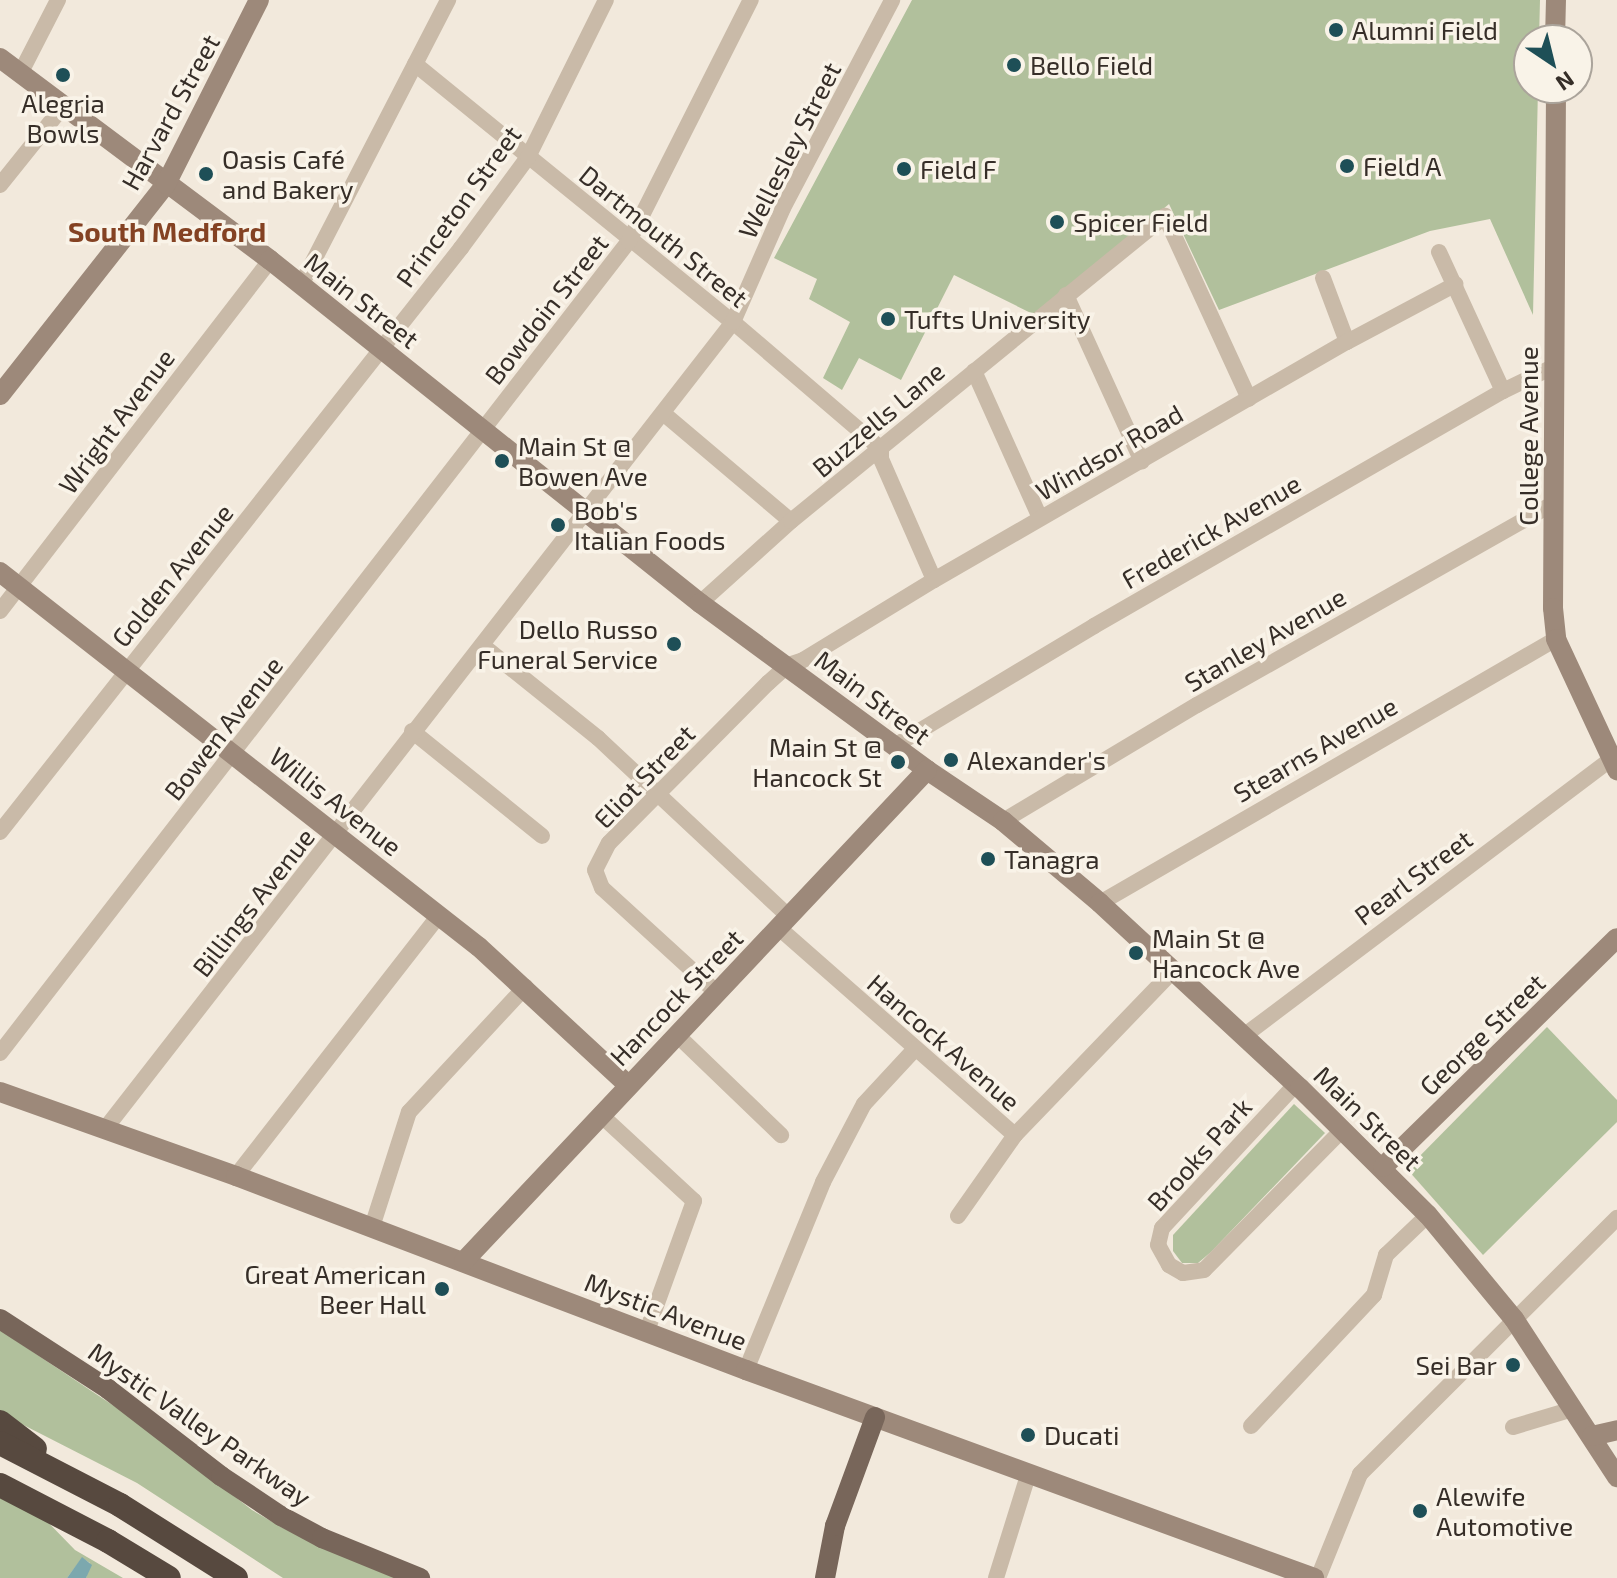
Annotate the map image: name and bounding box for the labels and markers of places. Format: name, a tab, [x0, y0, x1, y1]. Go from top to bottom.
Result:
place label: Alumni Field	[1352, 14, 1498, 46]
marker: Alumni Field	[1327, 21, 1345, 39]
place label: Bello Field	[1030, 49, 1153, 81]
marker: Bello Field	[1005, 56, 1023, 74]
marker: Alegria Bowls	[54, 66, 72, 84]
place label: Alegria Bowls	[21, 87, 105, 148]
place label: Oasis Café and Bakery	[222, 143, 353, 204]
place label: Field A	[1363, 150, 1442, 182]
place label: Field F	[920, 153, 997, 185]
marker: Field A	[1338, 157, 1356, 175]
marker: Field F	[895, 160, 913, 178]
marker: Oasis Café and Bakery	[197, 165, 215, 183]
place label: Spicer Field	[1073, 206, 1209, 238]
marker: Spicer Field	[1048, 213, 1066, 231]
place label: Tufts University	[904, 303, 1091, 335]
marker: Tufts University	[879, 310, 897, 328]
place label: Main St @ Bowen Ave	[518, 430, 648, 492]
marker: Main St @ Bowen Ave	[493, 452, 511, 470]
place label: Bob's Italian Foods	[574, 494, 726, 556]
marker: Bob's Italian Foods	[549, 516, 567, 534]
place label: Dello Russo Funeral Service	[477, 613, 658, 674]
marker: Dello Russo Funeral Service	[665, 635, 683, 653]
place label: Main St @ Hancock St	[752, 731, 882, 792]
place label: Alexander's	[967, 744, 1106, 776]
marker: Alexander's	[942, 751, 960, 769]
marker: Main St @ Hancock St	[889, 753, 907, 771]
place label: Tanagra	[1004, 843, 1100, 875]
marker: Tanagra	[979, 850, 997, 868]
place label: Main St @ Hancock Ave	[1152, 922, 1301, 984]
marker: Main St @ Hancock Ave	[1127, 944, 1145, 962]
place label: Great American Beer Hall	[244, 1258, 426, 1320]
marker: Great American Beer Hall	[433, 1280, 451, 1298]
place label: Sei Bar	[1415, 1349, 1497, 1381]
marker: Sei Bar	[1504, 1356, 1522, 1374]
place label: Ducati	[1044, 1419, 1119, 1451]
marker: Ducati	[1019, 1426, 1037, 1444]
place label: Alewife Automotive	[1436, 1480, 1573, 1542]
marker: Alewife Automotive	[1411, 1502, 1429, 1520]

